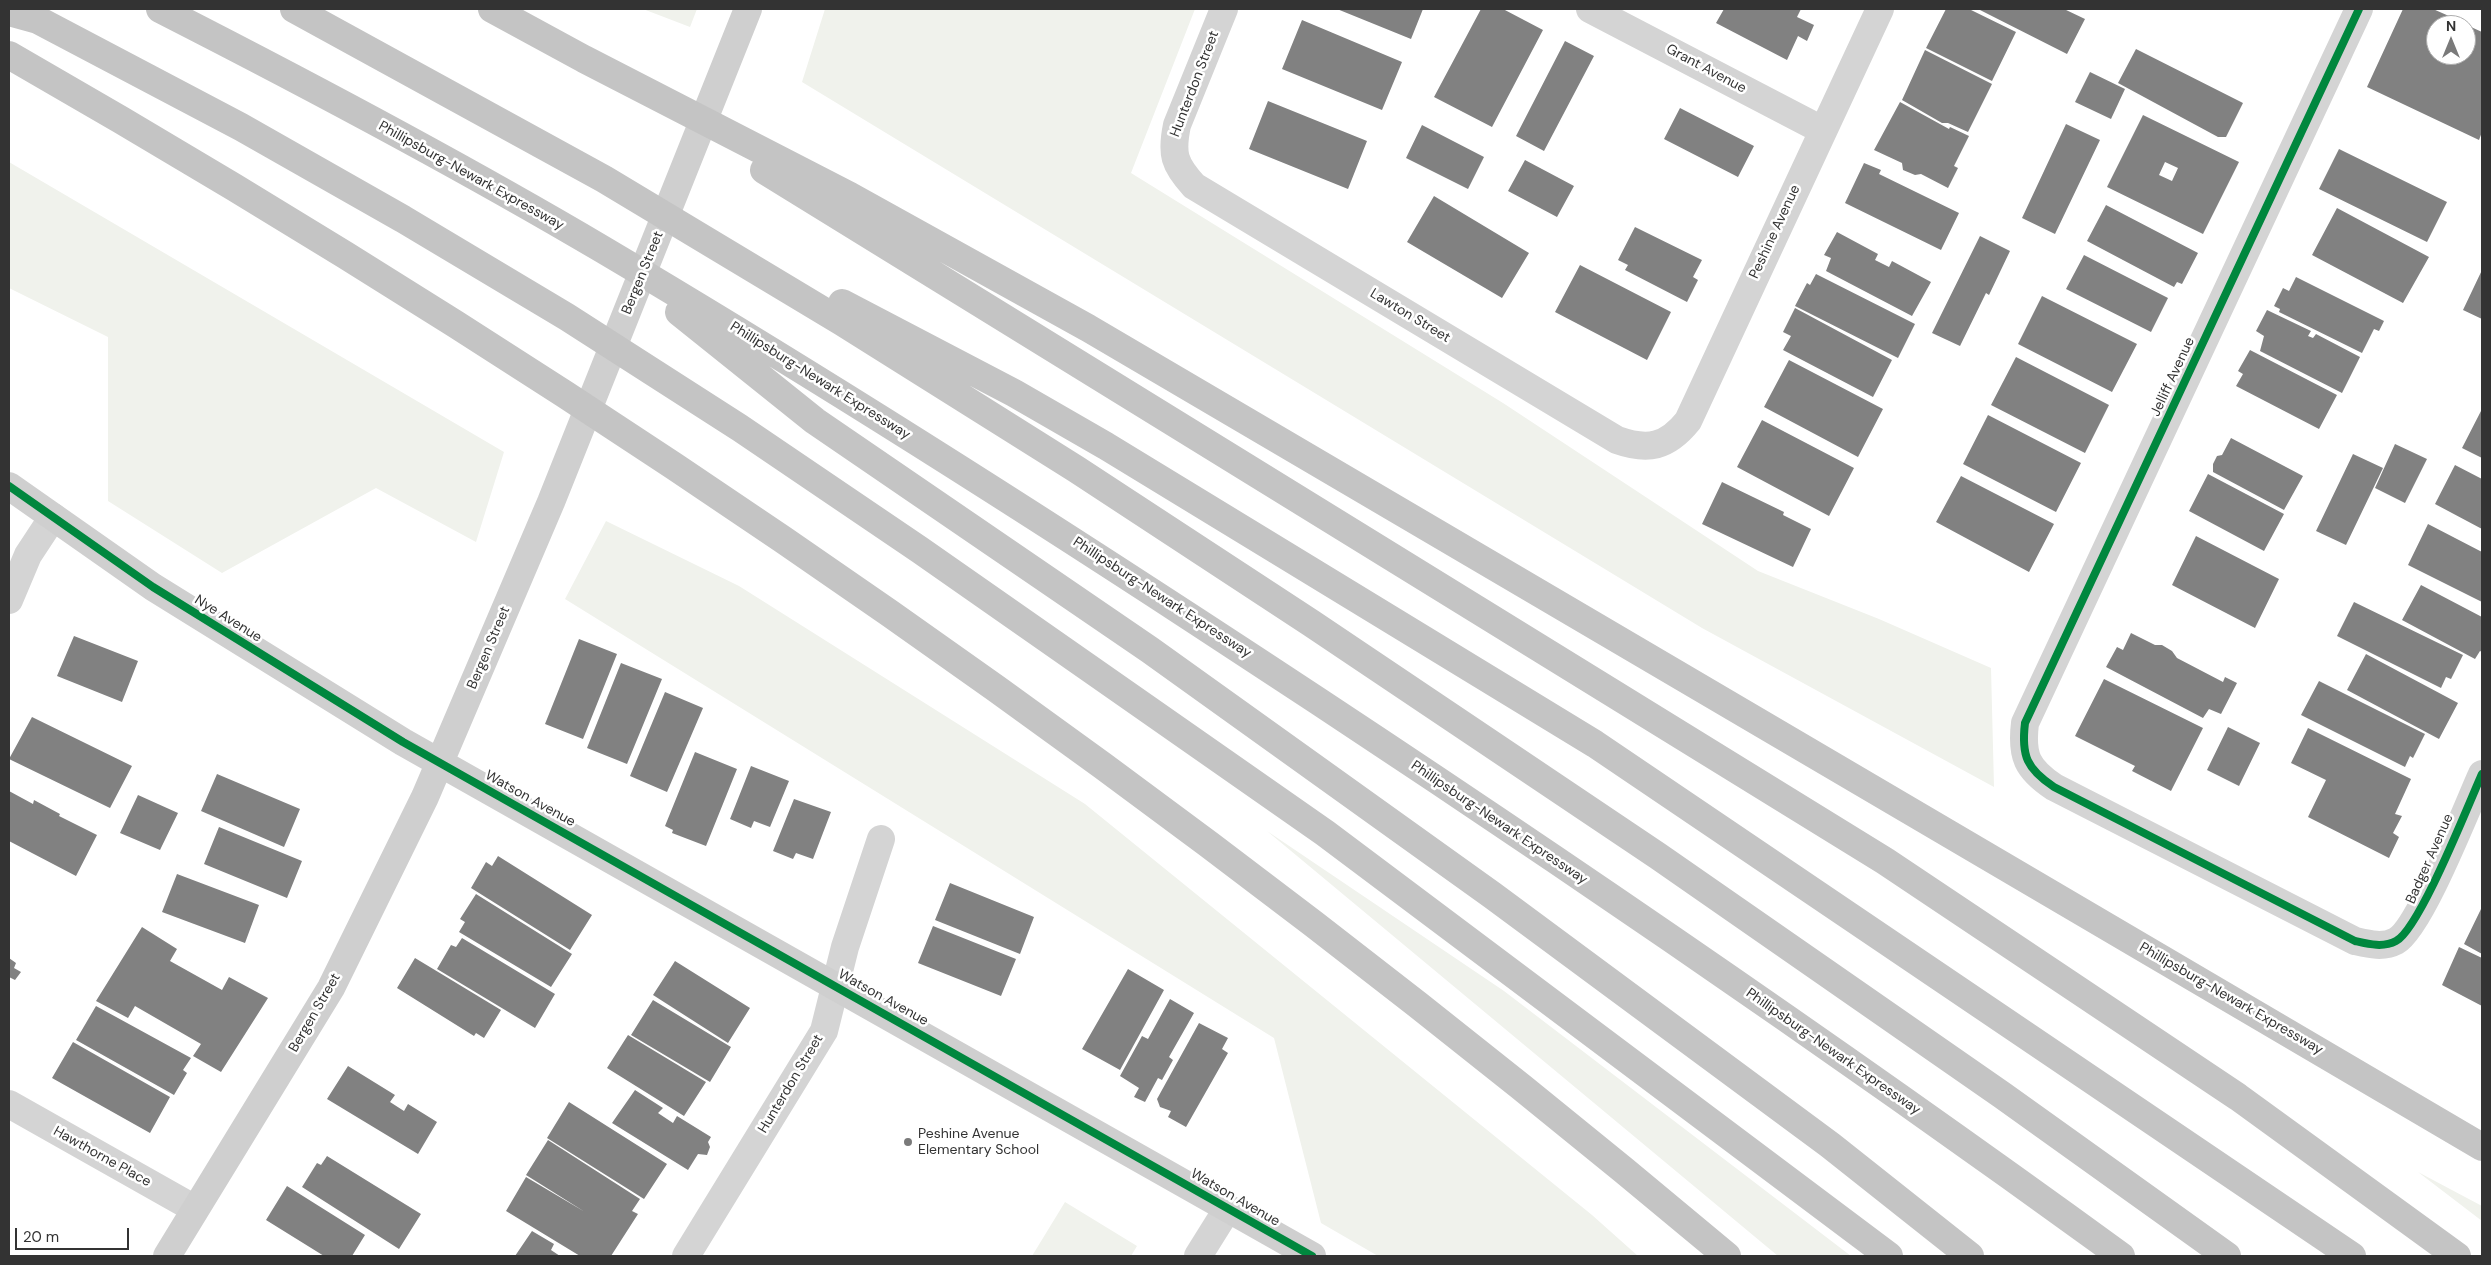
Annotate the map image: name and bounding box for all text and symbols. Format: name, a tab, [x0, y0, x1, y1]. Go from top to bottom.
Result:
north arrow	[2426, 15, 2476, 65]
text: N	[2446, 17, 2456, 35]
street label: Hunterdon Street	[1167, 29, 1223, 139]
street label: Grant Avenue	[1663, 41, 1749, 97]
street label: Phillipsburg-Newark Expressway	[375, 118, 567, 234]
street label: Peshine Avenue	[1746, 183, 1804, 281]
street label: Bergen Street	[619, 229, 667, 317]
street label: Lawton Street	[1367, 285, 1453, 347]
street label: Phillipsburg-Newark Expressway	[727, 318, 913, 444]
street label: Jelliff Avenue	[2147, 335, 2199, 419]
street label: Phillipsburg-Newark Expressway	[1070, 534, 1254, 662]
street label: Nye Avenue	[191, 592, 265, 646]
street label: Bergen Street	[464, 604, 514, 692]
street label: Phillipsburg-Newark Expressway	[1408, 758, 1590, 888]
street label: Watson Avenue	[482, 767, 578, 831]
street label: Badger Avenue	[2403, 811, 2457, 907]
street label: Phillipsburg-Newark Expressway	[2136, 939, 2326, 1059]
street label: Watson Avenue	[835, 966, 931, 1030]
street label: Bergen Street	[286, 971, 344, 1055]
street label: Phillipsburg-Newark Expressway	[1742, 985, 1924, 1119]
street label: Hunterdon Street	[755, 1032, 827, 1136]
street label: Hawthorne Place	[50, 1123, 154, 1191]
place label: Peshine Avenue Elementary School	[918, 1126, 1039, 1158]
marker: Peshine Avenue Elementary School	[902, 1136, 914, 1148]
street label: Watson Avenue	[1187, 1166, 1283, 1230]
scale bar	[18, 1218, 131, 1250]
text: 20 m	[23, 1227, 59, 1247]

